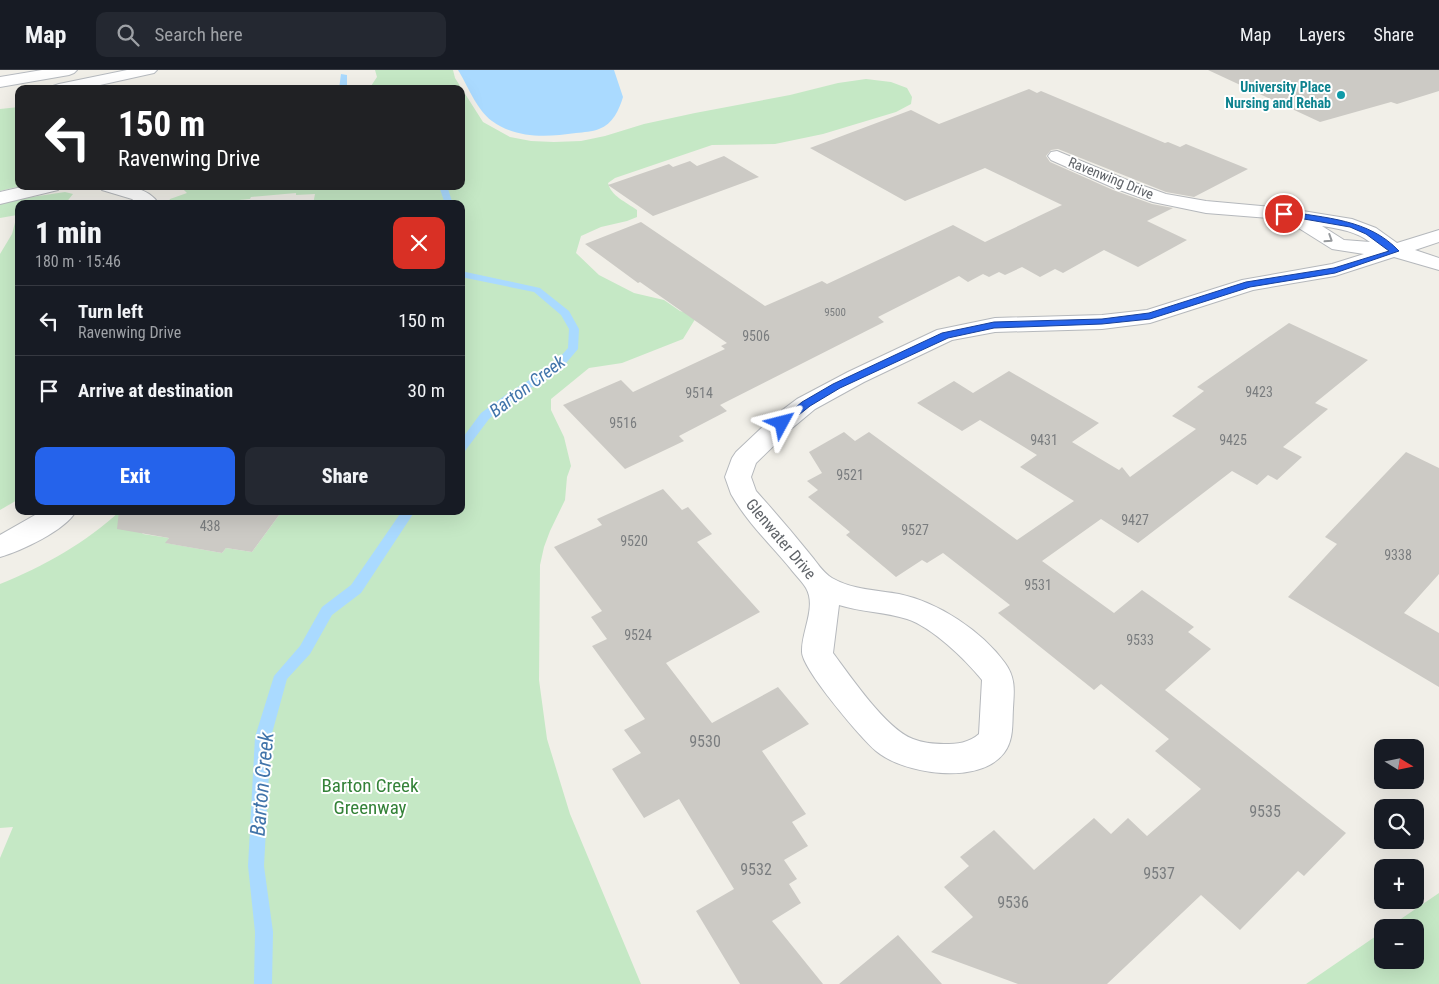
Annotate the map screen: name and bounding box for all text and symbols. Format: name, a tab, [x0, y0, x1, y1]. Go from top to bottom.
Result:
search box	[96, 12, 446, 57]
text: Map	[25, 21, 66, 49]
icon: search	[114, 21, 142, 49]
text: Search here	[154, 23, 243, 46]
text: Map	[1240, 24, 1271, 45]
text: Layers	[1299, 24, 1346, 45]
text: Share	[1374, 24, 1414, 45]
place label: University Place Nursing and Rehab	[1225, 79, 1331, 111]
marker: University Place Nursing and Rehab	[1335, 89, 1347, 101]
text: 150 m	[118, 104, 205, 145]
icon: left	[35, 105, 100, 170]
text: Ravenwing Drive	[118, 146, 260, 171]
street label: Ravenwing Drive	[1066, 154, 1156, 203]
pin	[1263, 193, 1305, 235]
icon: arrive	[1270, 200, 1298, 228]
text: 1 min	[35, 215, 102, 250]
button: close	[393, 217, 445, 269]
one-way arrow	[1324, 232, 1333, 242]
text: 180 m · 15:46	[35, 252, 121, 271]
text: Turn left	[78, 300, 143, 323]
house number: 9500	[824, 306, 846, 319]
icon: left	[35, 307, 63, 335]
text: 150 m	[398, 309, 445, 332]
text: Ravenwing Drive	[78, 323, 181, 342]
house number: 9506	[742, 328, 770, 344]
water label: Barton Creek	[485, 350, 570, 421]
icon: arrive	[35, 377, 63, 405]
text: Arrive at destination	[78, 379, 233, 402]
text: 30 m	[408, 379, 445, 402]
house number: 9423	[1245, 384, 1273, 400]
house number: 9514	[685, 385, 713, 401]
position arrow	[755, 396, 807, 448]
house number: 9516	[609, 415, 637, 431]
house number: 9431	[1030, 432, 1058, 448]
house number: 9425	[1219, 432, 1247, 448]
button: Exit	[35, 447, 235, 505]
button: Share	[245, 447, 445, 505]
house number: 9521	[836, 467, 864, 483]
street label: Glenwater Drive	[742, 495, 820, 583]
house number: 9427	[1121, 512, 1149, 528]
house number: 438	[200, 518, 220, 534]
house number: 9527	[901, 522, 929, 538]
house number: 9520	[620, 533, 648, 549]
house number: 9338	[1384, 547, 1412, 563]
house number: 9531	[1024, 577, 1052, 593]
house number: 9524	[624, 627, 652, 643]
house number: 9533	[1126, 632, 1154, 648]
water label: Barton Creek	[246, 730, 279, 837]
house number: 9530	[689, 732, 721, 751]
north arrow	[1374, 739, 1424, 789]
map controls	[1374, 739, 1424, 969]
park label: Barton Creek Greenway	[321, 774, 419, 819]
button: search	[1374, 799, 1424, 849]
house number: 9535	[1249, 802, 1281, 821]
button: +	[1374, 859, 1424, 909]
house number: 9532	[740, 860, 772, 879]
house number: 9537	[1143, 864, 1175, 883]
house number: 9536	[997, 893, 1029, 912]
button: −	[1374, 919, 1424, 969]

